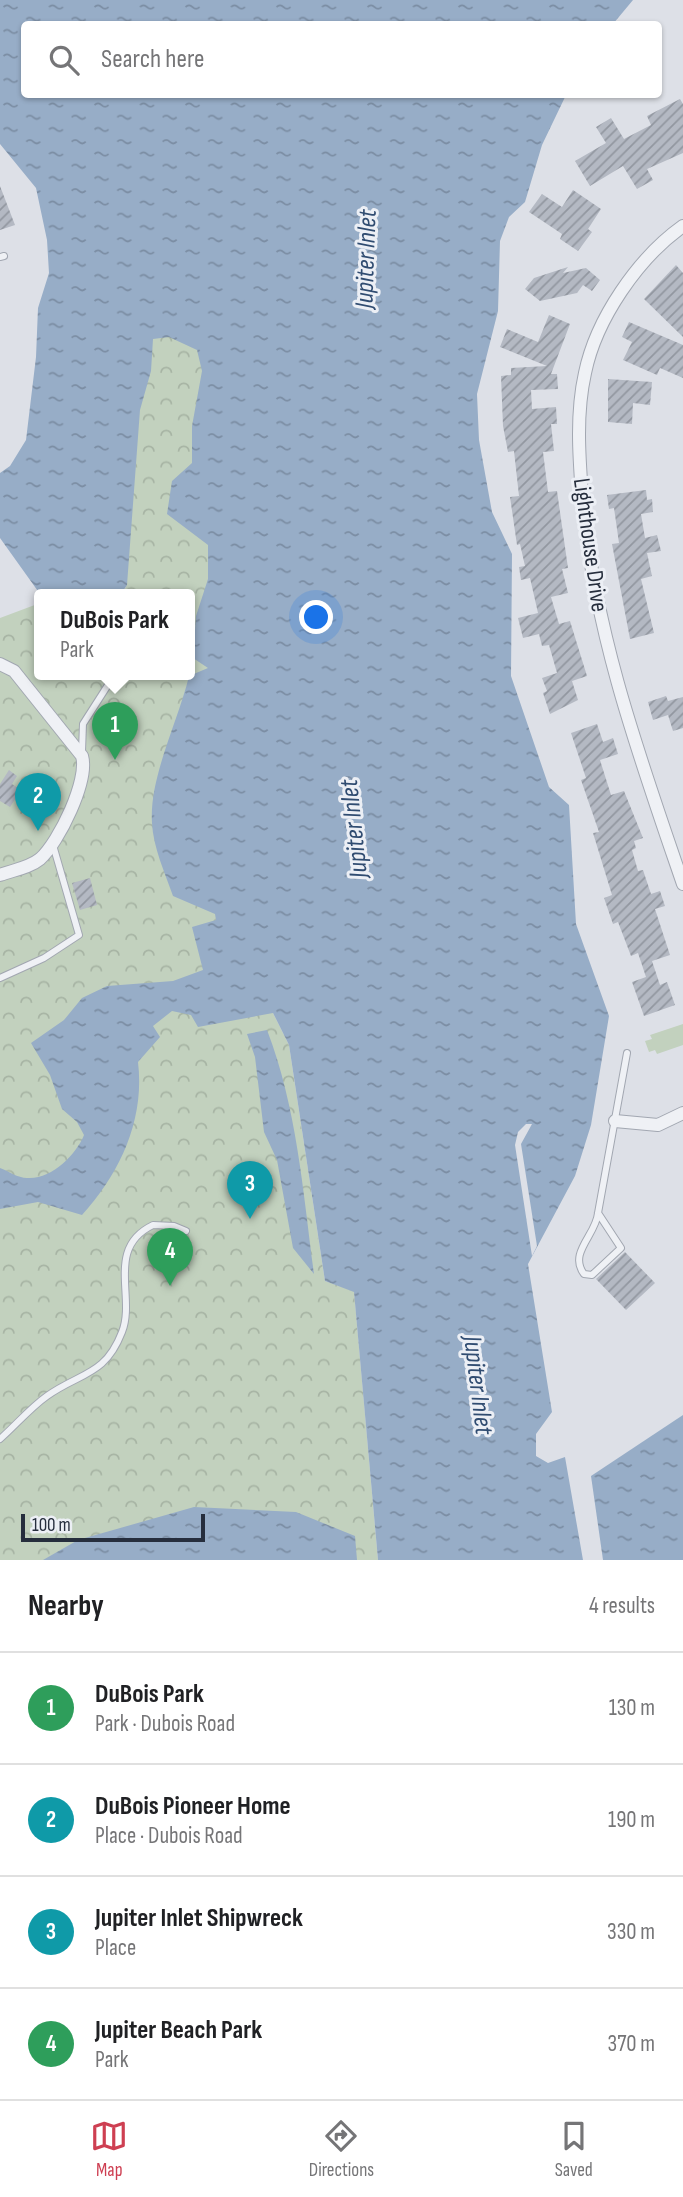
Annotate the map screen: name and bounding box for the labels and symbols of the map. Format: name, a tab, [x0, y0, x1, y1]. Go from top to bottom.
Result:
water label: Jupiter Inlet	[349, 208, 384, 311]
street label: Lighthouse Drive	[567, 476, 614, 614]
your location	[299, 600, 333, 634]
pin: 1	[92, 702, 138, 760]
pin: 2	[15, 773, 61, 831]
water label: Jupiter Inlet	[334, 777, 375, 882]
pin: 3	[227, 1161, 273, 1219]
pin: 4	[147, 1228, 193, 1286]
water label: Jupiter Inlet	[456, 1332, 499, 1437]
scale bar	[21, 1511, 205, 1543]

